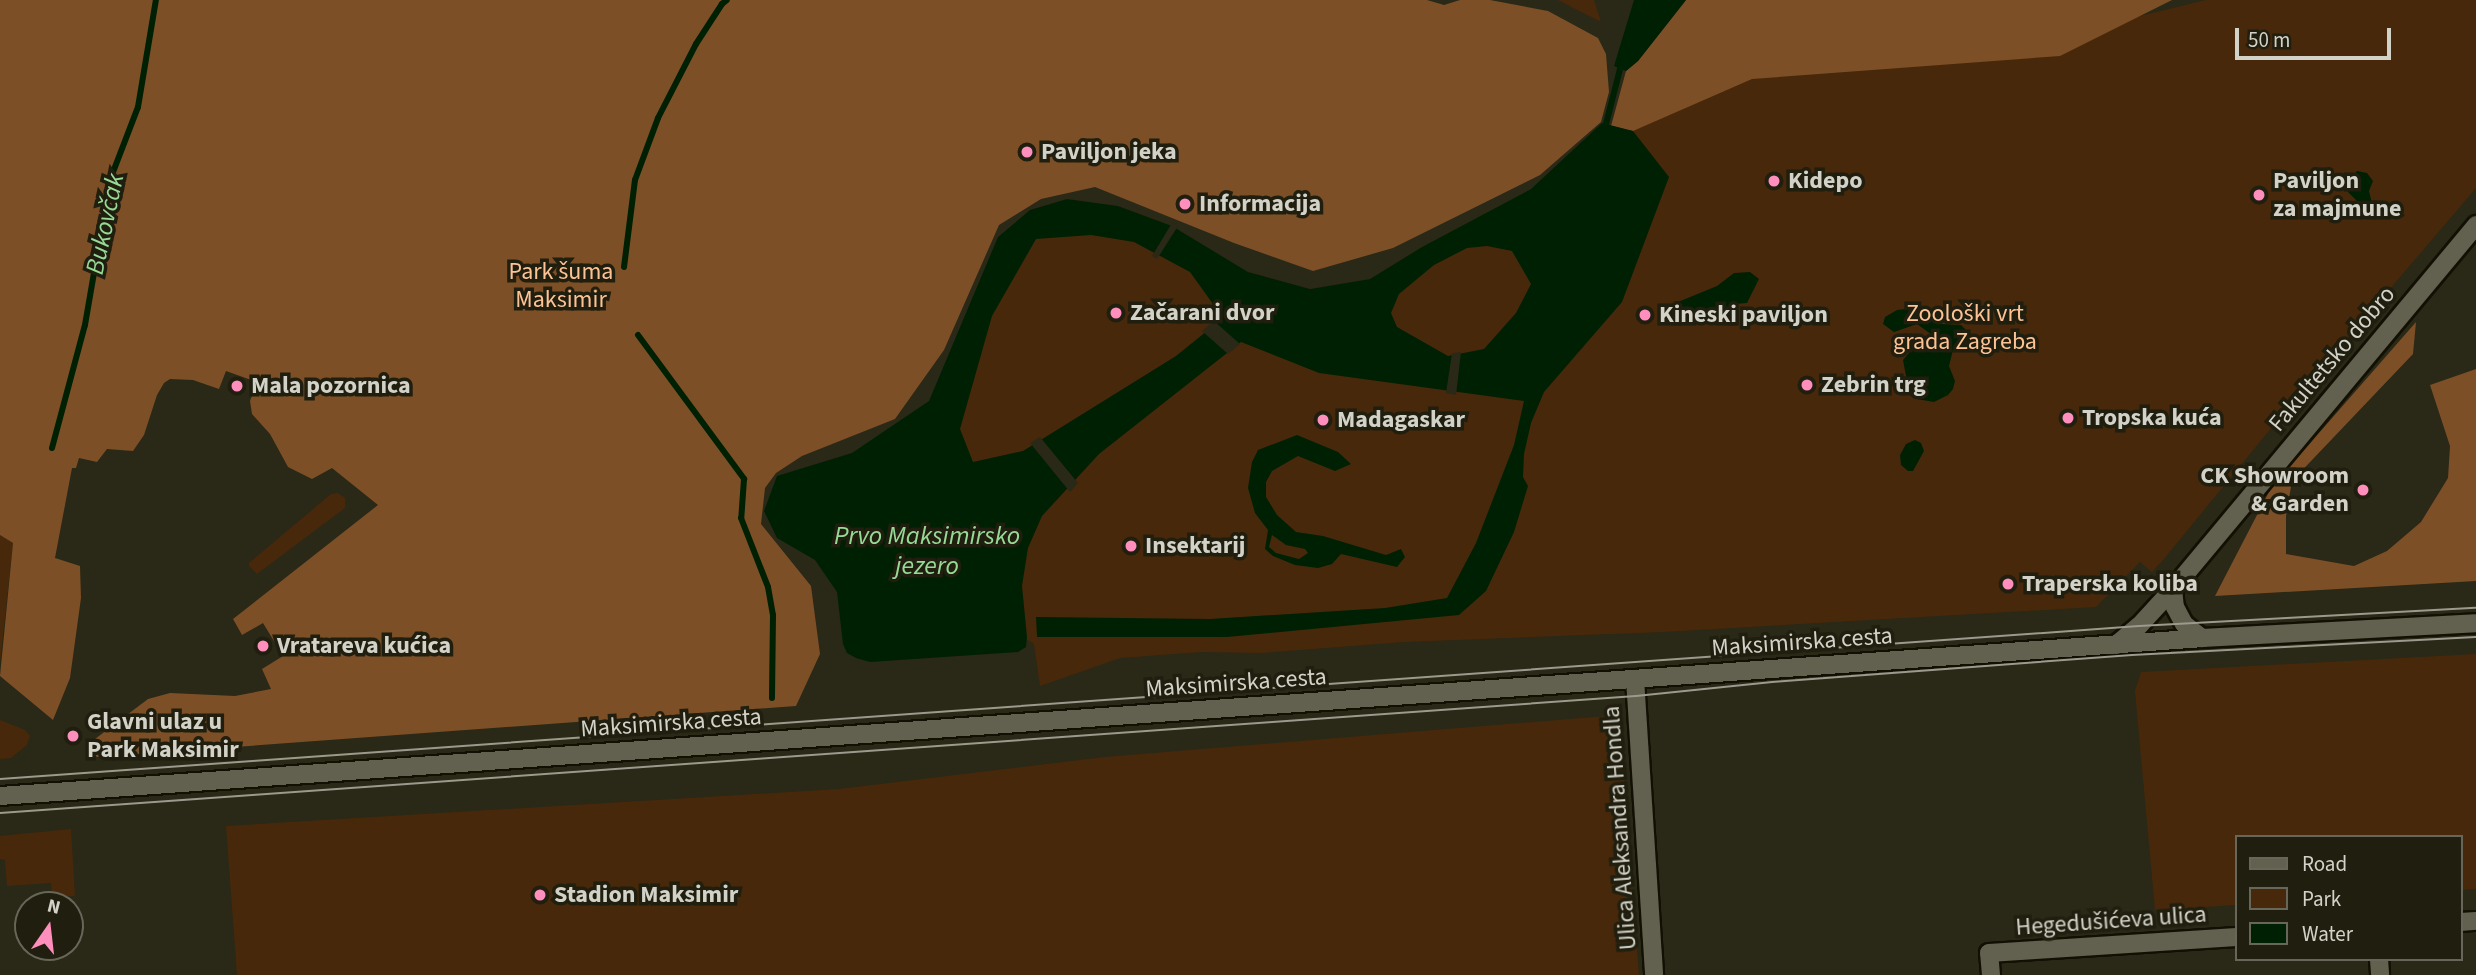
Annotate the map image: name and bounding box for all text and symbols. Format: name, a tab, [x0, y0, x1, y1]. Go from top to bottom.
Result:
scale bar	[2238, 14, 2394, 58]
text: 50 m	[2248, 25, 2290, 55]
place label: Paviljon jeka	[1041, 138, 1177, 166]
marker: Paviljon jeka	[1019, 144, 1035, 160]
place label: Kidepo	[1788, 167, 1863, 195]
place label: Paviljon za majmune	[2273, 167, 2401, 223]
water label: Bukovčak	[79, 171, 131, 277]
marker: Kidepo	[1766, 173, 1782, 189]
marker: Paviljon za majmune	[2251, 187, 2267, 203]
place label: Informacija	[1199, 190, 1321, 218]
marker: Informacija	[1177, 196, 1193, 212]
park label: Park šuma Maksimir	[509, 258, 613, 314]
street label: Fakultetsko dobro	[2263, 280, 2401, 438]
place label: Začarani dvor	[1130, 299, 1275, 327]
park label: Zoološki vrt grada Zagreba	[1893, 300, 2037, 356]
place label: Kineski paviljon	[1659, 301, 1828, 329]
marker: Začarani dvor	[1108, 305, 1124, 321]
marker: Kineski paviljon	[1637, 307, 1653, 323]
place label: Zebrin trg	[1821, 371, 1926, 399]
place label: Mala pozornica	[251, 372, 411, 400]
marker: Zebrin trg	[1799, 377, 1815, 393]
marker: Mala pozornica	[229, 378, 245, 394]
place label: Tropska kuća	[2082, 404, 2222, 432]
place label: Madagaskar	[1337, 406, 1465, 434]
marker: Tropska kuća	[2060, 410, 2076, 426]
marker: Madagaskar	[1315, 412, 1331, 428]
place label: CK Showroom & Garden	[2200, 462, 2349, 518]
marker: CK Showroom & Garden	[2355, 482, 2371, 498]
water label: Prvo Maksimirsko jezero	[834, 520, 1020, 582]
place label: Insektarij	[1145, 532, 1246, 560]
marker: Insektarij	[1123, 538, 1139, 554]
place label: Traperska koliba	[2022, 570, 2198, 598]
marker: Traperska koliba	[2000, 576, 2016, 592]
street label: Maksimirska cesta	[1710, 621, 1894, 663]
place label: Vratareva kućica	[277, 632, 451, 660]
marker: Vratareva kućica	[255, 638, 271, 654]
street label: Maksimirska cesta	[1144, 662, 1328, 704]
street label: Maksimirska cesta	[579, 702, 763, 744]
street label: Ulica Aleksandra Hondla	[1597, 705, 1643, 951]
place label: Glavni ulaz u Park Maksimir	[87, 708, 239, 764]
marker: Glavni ulaz u Park Maksimir	[65, 728, 81, 744]
legend	[2234, 835, 2462, 961]
text: Road	[2302, 849, 2347, 879]
place label: Stadion Maksimir	[554, 881, 738, 909]
text: Park	[2302, 884, 2341, 914]
marker: Stadion Maksimir	[532, 887, 548, 903]
north arrow	[14, 891, 84, 961]
text: N	[44, 892, 63, 922]
street label: Hegedušićeva ulica	[2015, 900, 2207, 942]
text: Water	[2302, 919, 2353, 949]

